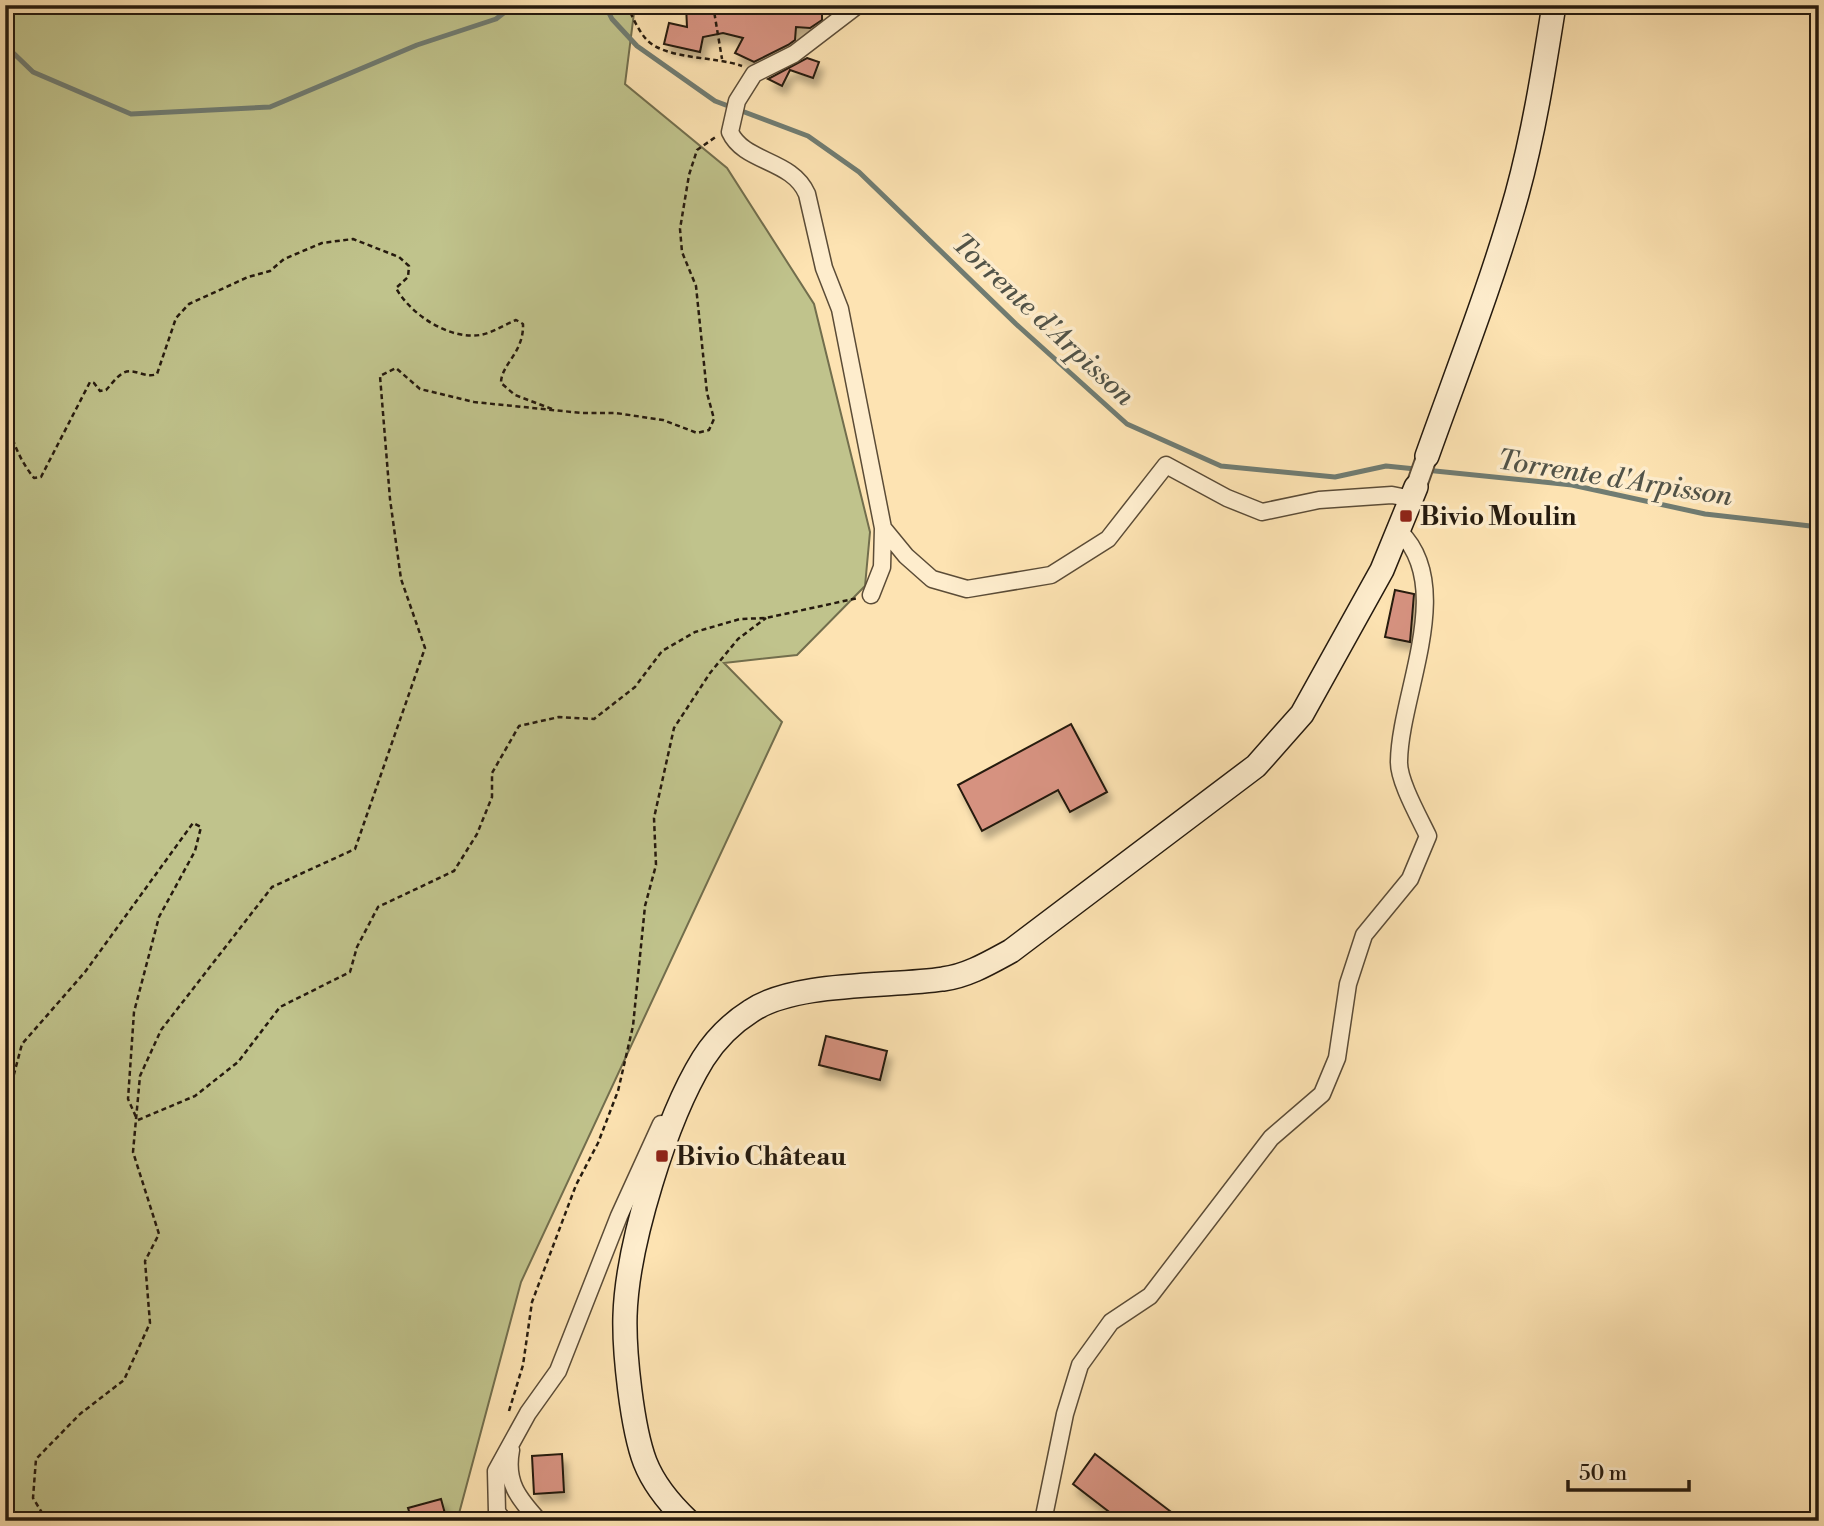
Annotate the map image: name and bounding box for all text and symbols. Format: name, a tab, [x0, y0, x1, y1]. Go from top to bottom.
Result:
water label: Torrente d'Arpisson	[944, 226, 1142, 414]
water label: Torrente d'Arpisson	[1495, 443, 1735, 514]
place label: Bivio Moulin	[1420, 501, 1577, 533]
marker: Bivio Moulin	[1398, 508, 1414, 524]
place label: Bivio Château	[676, 1141, 846, 1173]
marker: Bivio Château	[654, 1148, 670, 1164]
scale bar	[1568, 1449, 1689, 1493]
text: 50 m	[1579, 1461, 1627, 1487]

